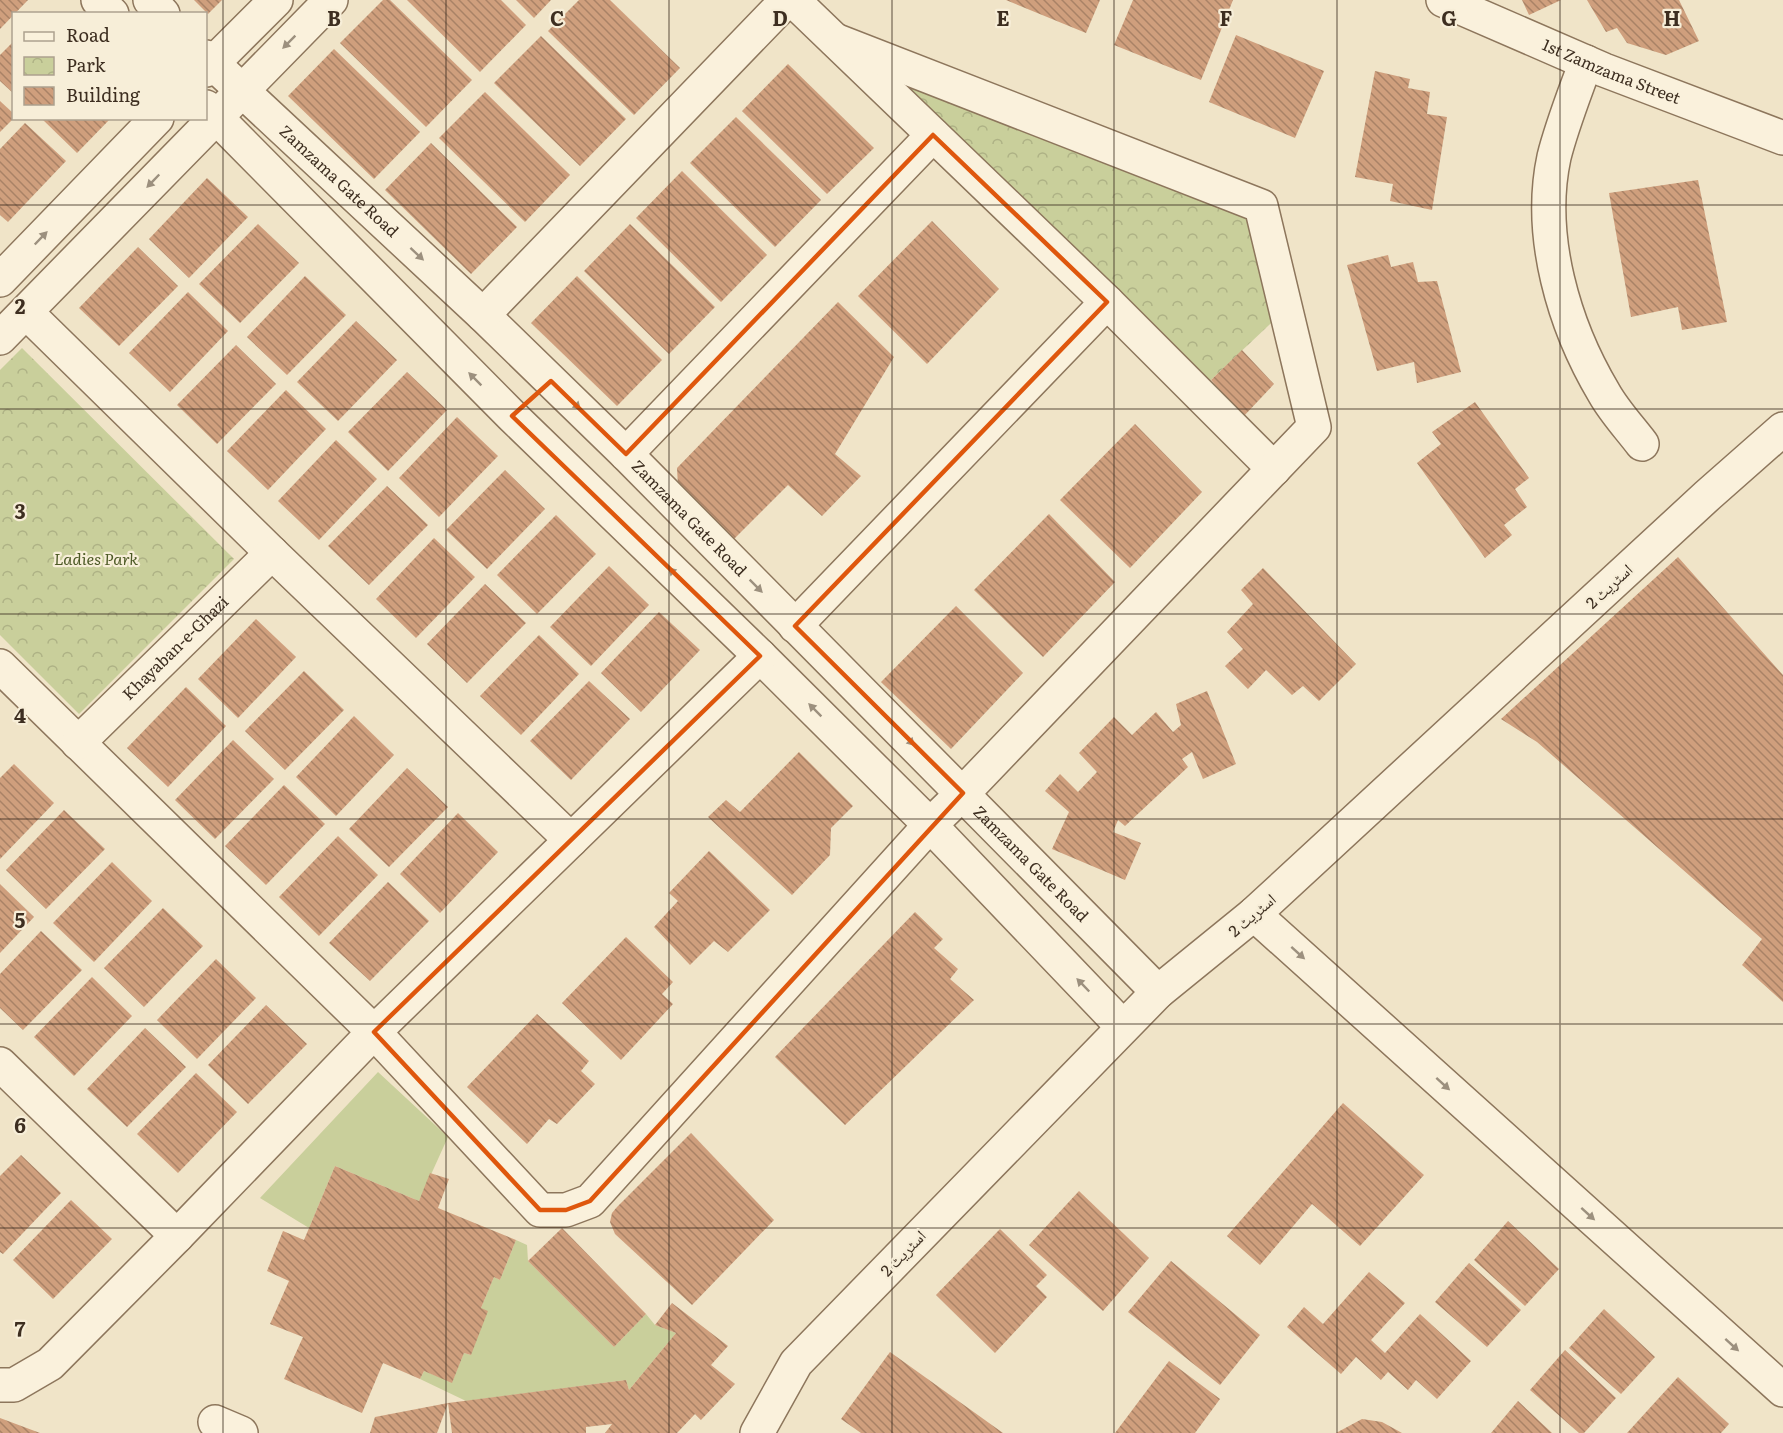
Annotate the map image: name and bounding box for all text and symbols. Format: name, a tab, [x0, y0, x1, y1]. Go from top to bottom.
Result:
text: B	[327, 2, 341, 32]
text: C	[550, 2, 564, 32]
text: D	[772, 2, 788, 32]
text: E	[996, 2, 1010, 32]
text: F	[1220, 2, 1233, 32]
text: G	[1441, 2, 1457, 32]
text: H	[1664, 2, 1680, 32]
legend	[12, 12, 207, 120]
text: Road	[66, 21, 110, 48]
street label: 1st Zamzama Street	[1539, 32, 1685, 109]
one-way arrow	[283, 34, 297, 48]
text: Park	[66, 51, 107, 78]
text: Building	[66, 81, 141, 108]
street label: Zamzama Gate Road	[275, 119, 405, 242]
one-way arrow	[146, 173, 160, 187]
one-way arrow	[33, 231, 47, 245]
one-way arrow	[410, 247, 425, 261]
text: 2	[15, 290, 26, 320]
one-way arrow	[468, 372, 482, 387]
one-way arrow	[566, 396, 581, 410]
street label: Zamzama Gate Road	[627, 454, 753, 581]
text: 3	[14, 495, 26, 525]
park label: Ladies Park	[54, 546, 138, 570]
street label: اسٹریٹ 2	[1579, 557, 1637, 613]
one-way arrow	[668, 568, 683, 581]
one-way arrow	[748, 578, 762, 592]
street label: Khayaban-e-Ghazi	[116, 589, 233, 705]
text: 4	[14, 699, 26, 729]
one-way arrow	[808, 704, 822, 718]
one-way arrow	[901, 731, 915, 745]
street label: Zamzama Gate Road	[969, 799, 1095, 927]
street label: اسٹریٹ 2	[1222, 887, 1281, 942]
text: 5	[15, 904, 26, 934]
one-way arrow	[1290, 946, 1305, 959]
one-way arrow	[1077, 978, 1090, 993]
one-way arrow	[1435, 1077, 1450, 1091]
text: 6	[14, 1109, 26, 1139]
one-way arrow	[1580, 1207, 1595, 1221]
street label: اسٹریٹ 2	[874, 1224, 931, 1281]
text: 7	[15, 1313, 26, 1343]
one-way arrow	[1725, 1338, 1740, 1352]

